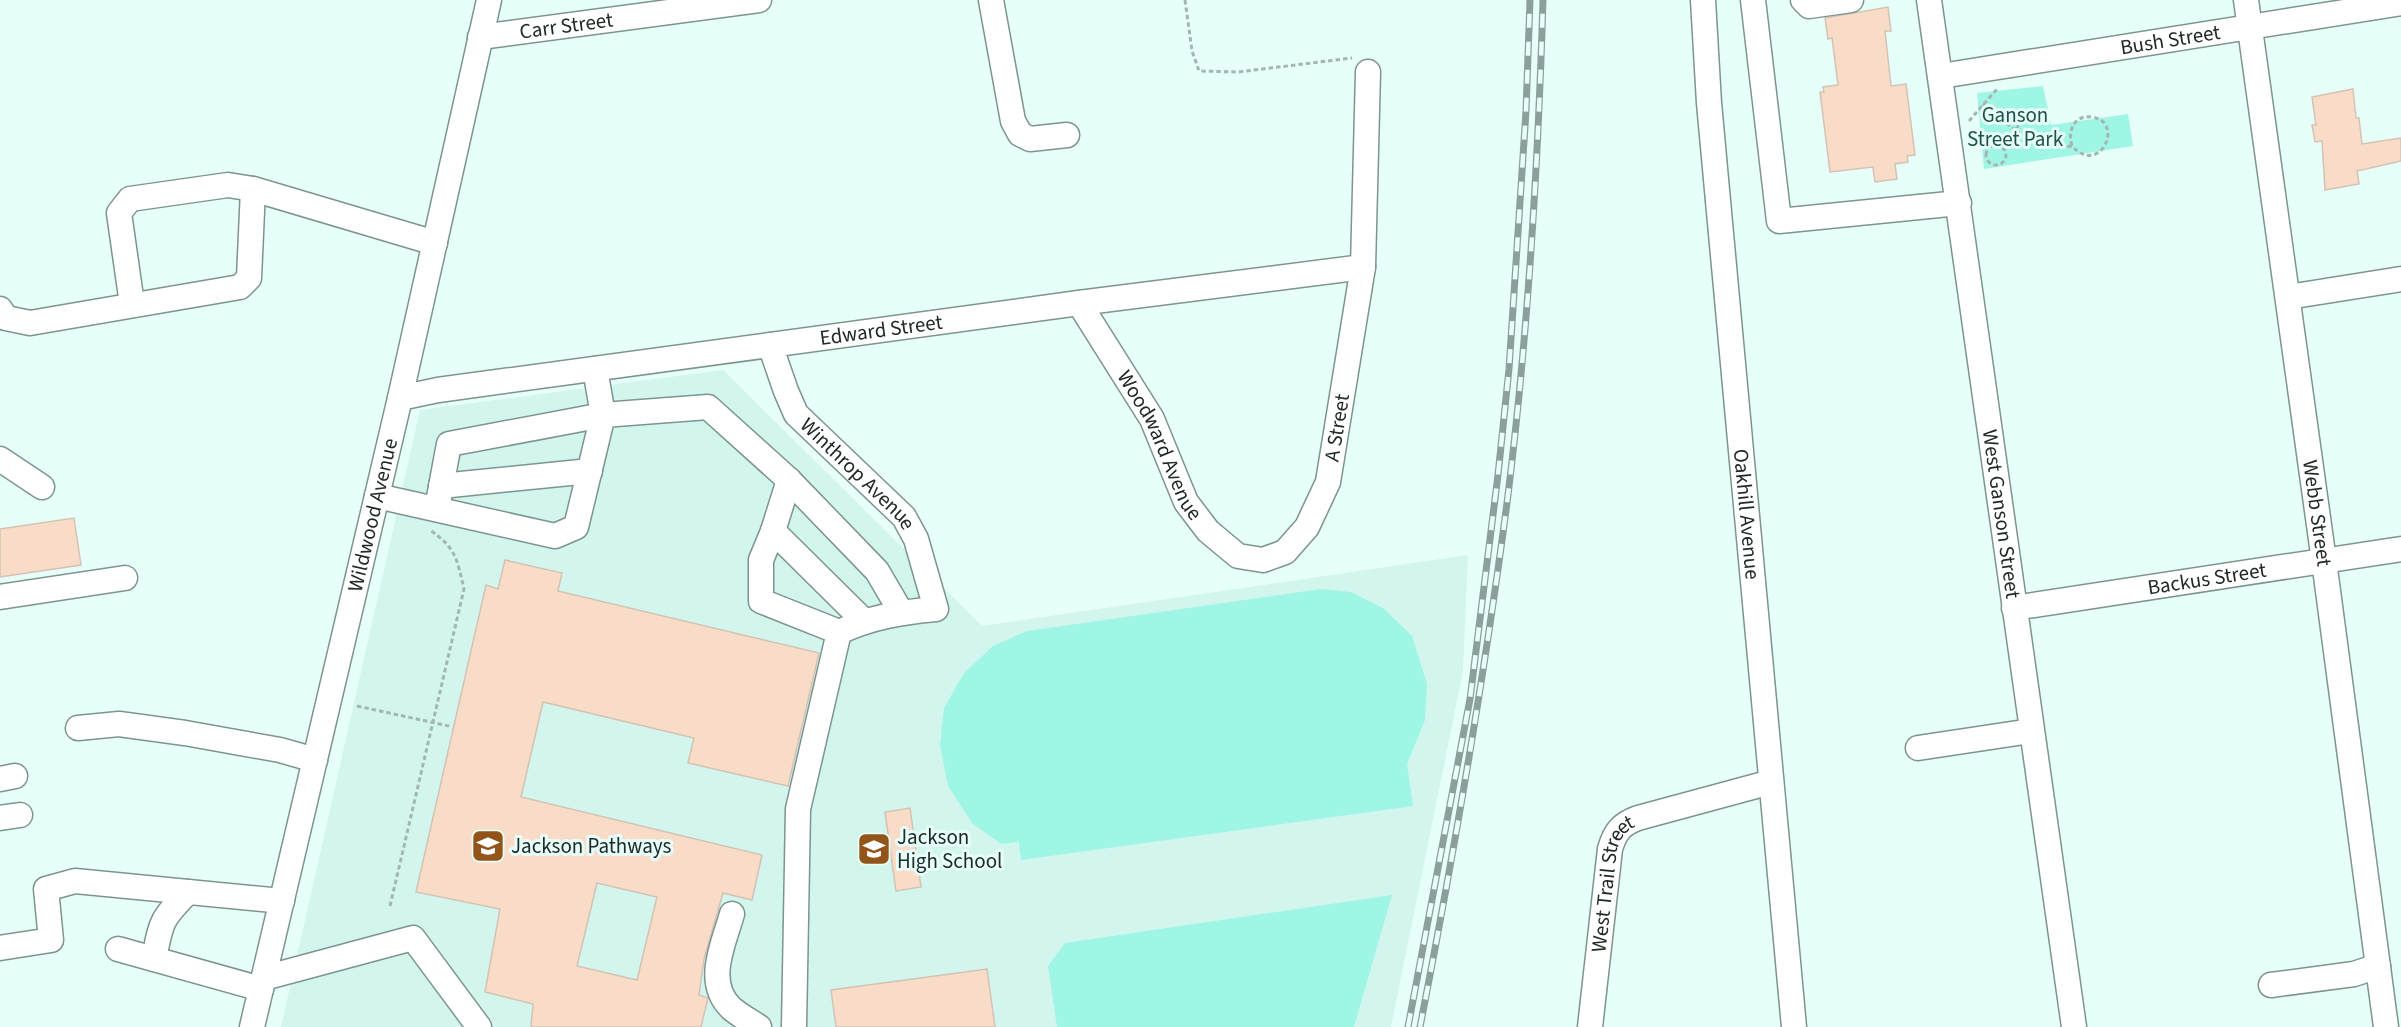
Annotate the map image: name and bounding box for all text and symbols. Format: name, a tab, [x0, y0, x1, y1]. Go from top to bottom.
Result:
street label: Carr Street	[518, 5, 615, 47]
street label: Bush Street	[2118, 17, 2222, 62]
park label: Ganson Street Park	[1967, 100, 2064, 154]
street label: Edward Street	[818, 307, 944, 353]
street label: Woodward Avenue	[1110, 364, 1210, 526]
street label: A Street	[1317, 392, 1357, 464]
street label: Winthrop Avenue	[793, 411, 923, 535]
street label: West Ganson Street	[1975, 428, 2028, 600]
street label: Wildwood Avenue	[340, 435, 405, 595]
street label: Oakhill Avenue	[1726, 447, 1768, 581]
street label: Webb Street	[2295, 458, 2340, 568]
street label: Backus Street	[2145, 555, 2268, 602]
street label: West Trail Street	[1583, 807, 1639, 954]
place label: Jackson High School	[897, 822, 1002, 876]
school or university icon: Jackson Pathways	[470, 828, 506, 864]
place label: Jackson Pathways	[511, 831, 672, 861]
school or university icon: Jackson High School	[856, 831, 892, 867]

